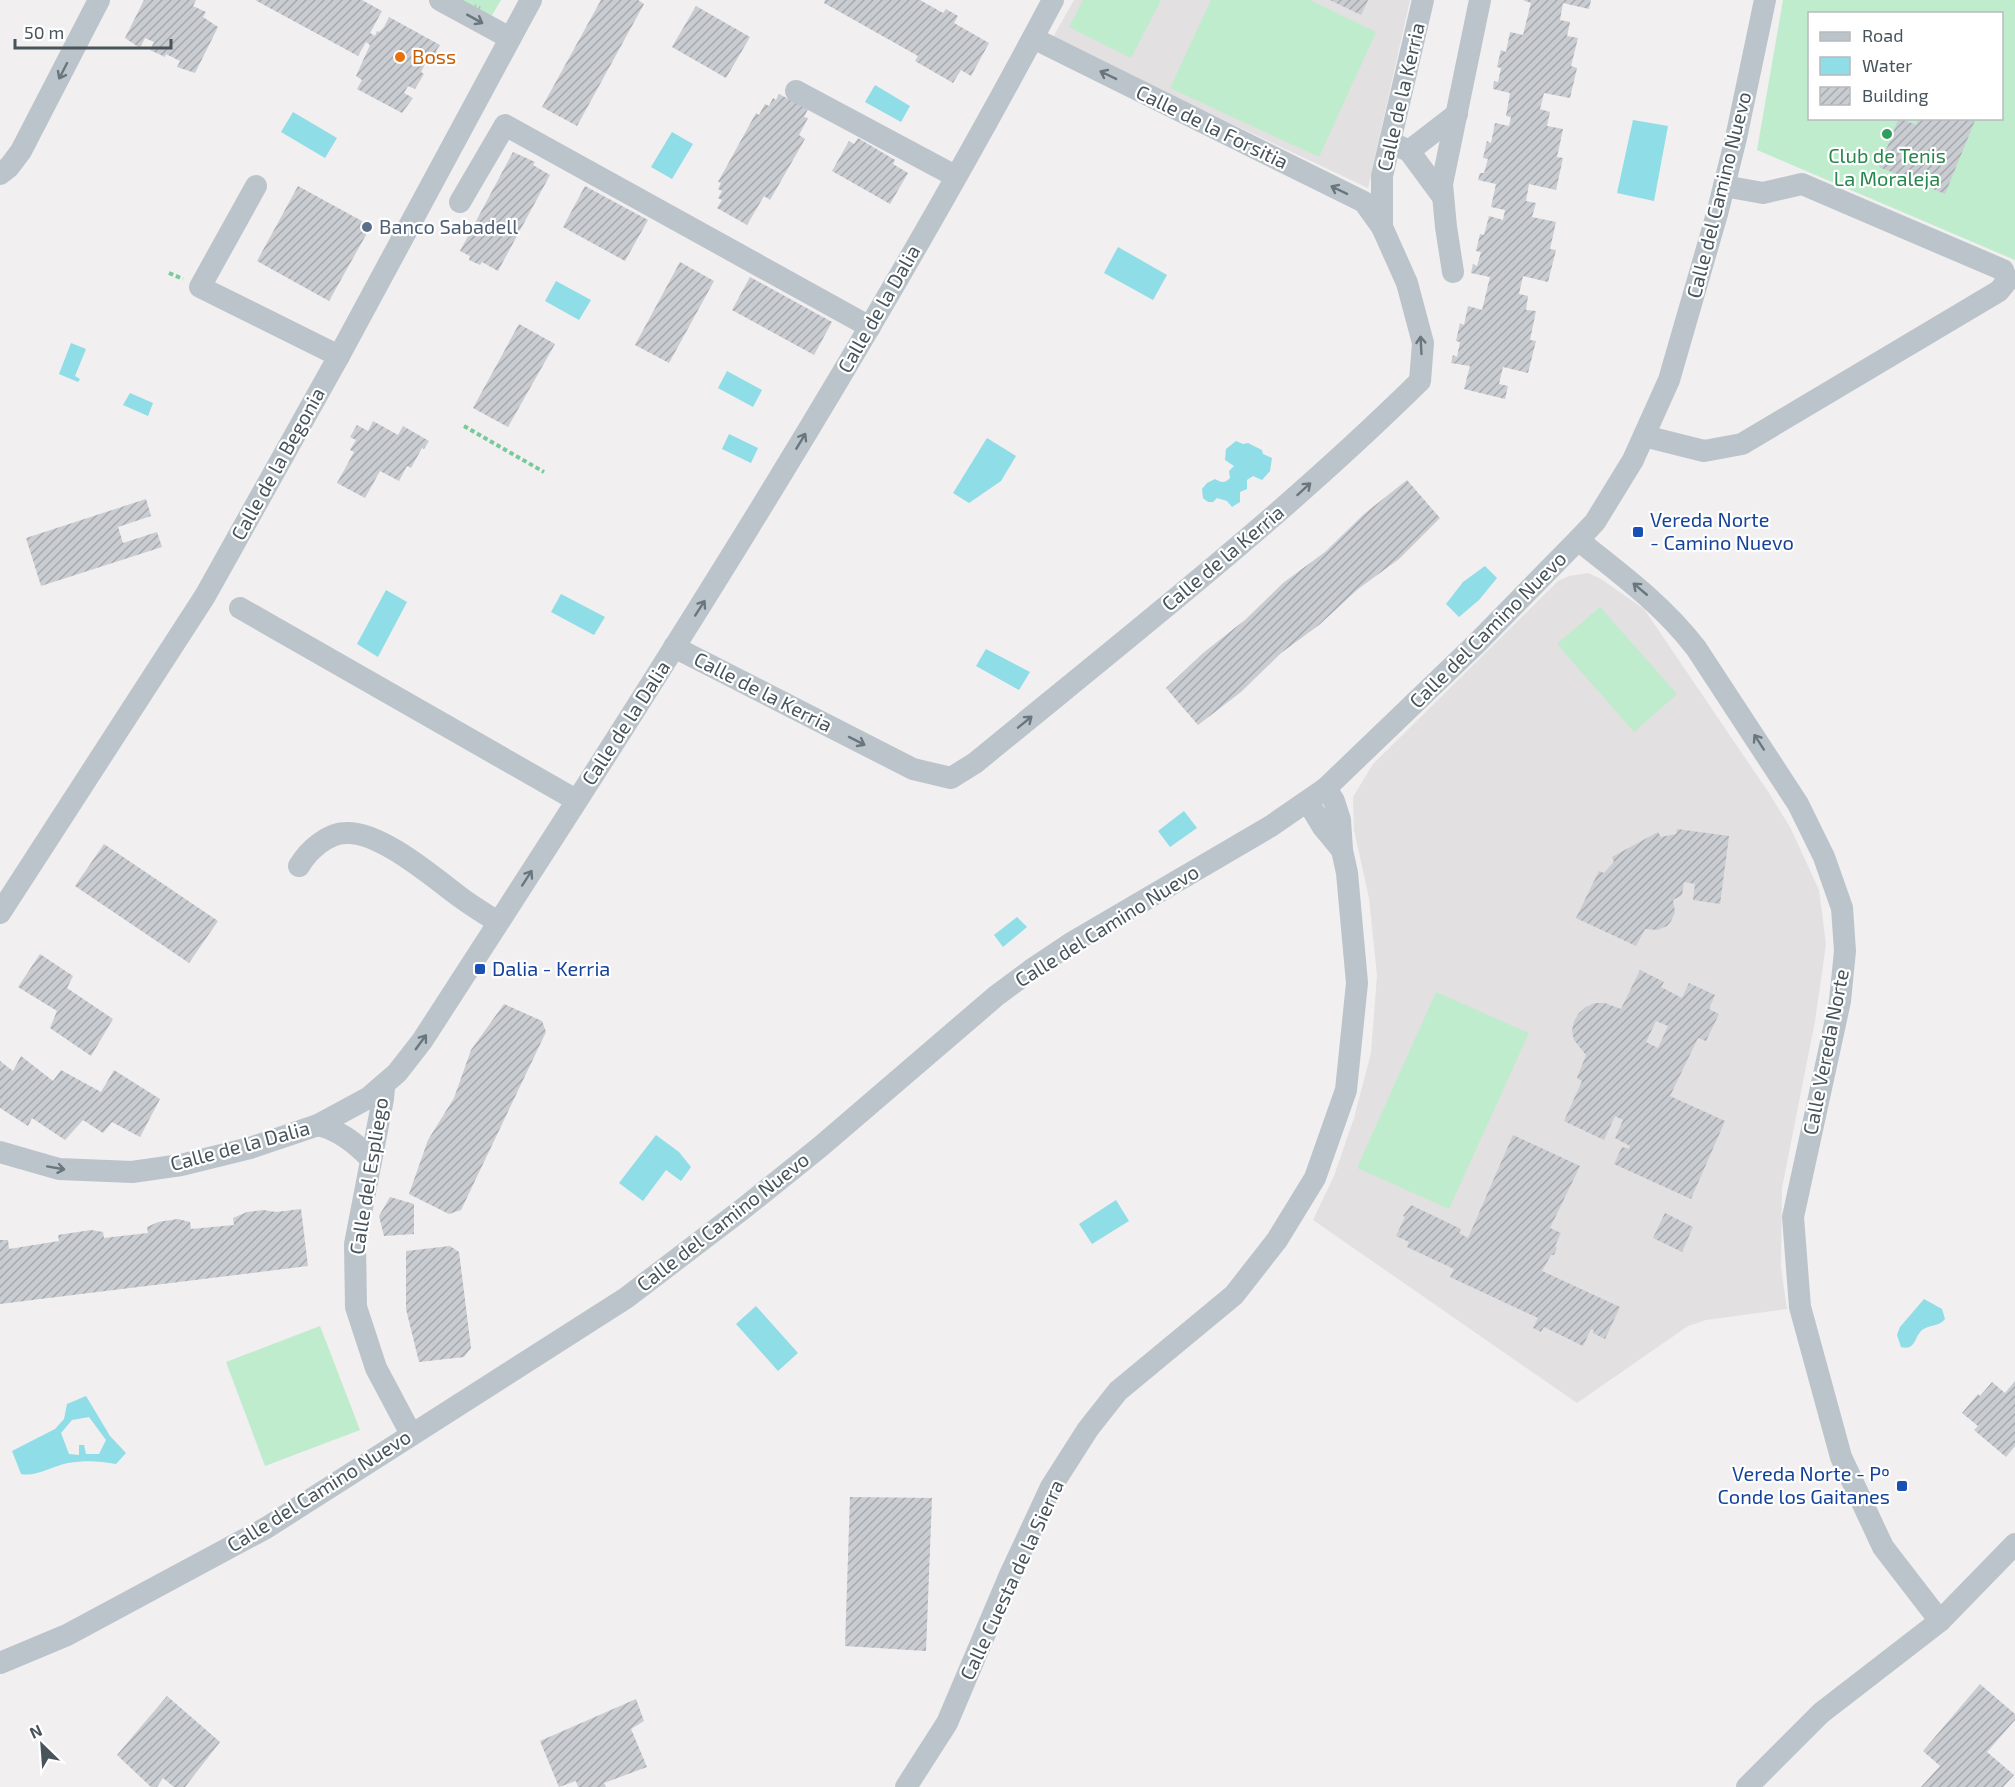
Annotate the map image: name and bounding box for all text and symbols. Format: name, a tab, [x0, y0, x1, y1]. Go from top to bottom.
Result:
scale bar	[15, 12, 171, 50]
legend	[1808, 12, 2003, 120]
one-way arrow	[465, 14, 483, 25]
street label: Calle de la Kerria	[1371, 20, 1429, 173]
text: 50 m	[24, 21, 64, 43]
text: Road	[1862, 24, 1903, 46]
place label: Boss	[412, 44, 456, 68]
marker: Boss	[393, 50, 407, 64]
text: Water	[1862, 54, 1912, 76]
one-way arrow	[57, 61, 68, 79]
one-way arrow	[1100, 69, 1118, 80]
street label: Calle de la Forsitia	[1133, 79, 1292, 173]
text: Building	[1862, 84, 1929, 106]
street label: Calle del Camino Nuevo	[1681, 89, 1755, 300]
marker: Club de Tenis La Moraleja	[1880, 127, 1894, 141]
place label: Club de Tenis La Moraleja	[1828, 143, 1946, 190]
one-way arrow	[1331, 184, 1349, 195]
place label: Banco Sabadell	[379, 214, 518, 238]
marker: Banco Sabadell	[360, 220, 374, 234]
street label: Calle de la Dalia	[832, 240, 924, 377]
one-way arrow	[1416, 336, 1427, 356]
street label: Calle de la Begonia	[225, 383, 329, 544]
one-way arrow	[796, 433, 808, 450]
one-way arrow	[1296, 482, 1311, 496]
street label: Calle de la Kerria	[1157, 499, 1288, 615]
place label: Vereda Norte - Camino Nuevo	[1650, 507, 1794, 554]
marker: Vereda Norte - Camino Nuevo	[1631, 525, 1645, 539]
street label: Calle del Camino Nuevo	[1404, 546, 1571, 713]
one-way arrow	[1632, 582, 1648, 595]
one-way arrow	[693, 599, 706, 616]
street label: Calle de la Kerria	[690, 646, 837, 736]
street label: Calle de la Dalia	[576, 656, 674, 789]
one-way arrow	[1017, 715, 1033, 728]
one-way arrow	[1753, 734, 1765, 751]
one-way arrow	[848, 735, 865, 747]
street label: Calle del Camino Nuevo	[1010, 859, 1203, 991]
one-way arrow	[521, 870, 533, 887]
place label: Dalia - Kerria	[492, 956, 610, 980]
marker: Dalia - Kerria	[473, 962, 487, 976]
street label: Calle Vereda Norte	[1797, 967, 1853, 1137]
one-way arrow	[415, 1034, 427, 1050]
street label: Calle del Espliego	[344, 1096, 392, 1256]
street label: Calle de la Dalia	[167, 1115, 312, 1175]
street label: Calle del Camino Nuevo	[632, 1147, 813, 1296]
one-way arrow	[46, 1163, 65, 1174]
street label: Calle del Camino Nuevo	[222, 1424, 415, 1556]
place label: Vereda Norte - Pº Conde los Gaitanes	[1717, 1461, 1890, 1508]
street label: Calle Cuesta de la Sierra	[954, 1476, 1068, 1684]
marker: Vereda Norte - Pº Conde los Gaitanes	[1895, 1479, 1909, 1493]
north arrow	[12, 1715, 72, 1775]
text: N	[26, 1720, 45, 1742]

